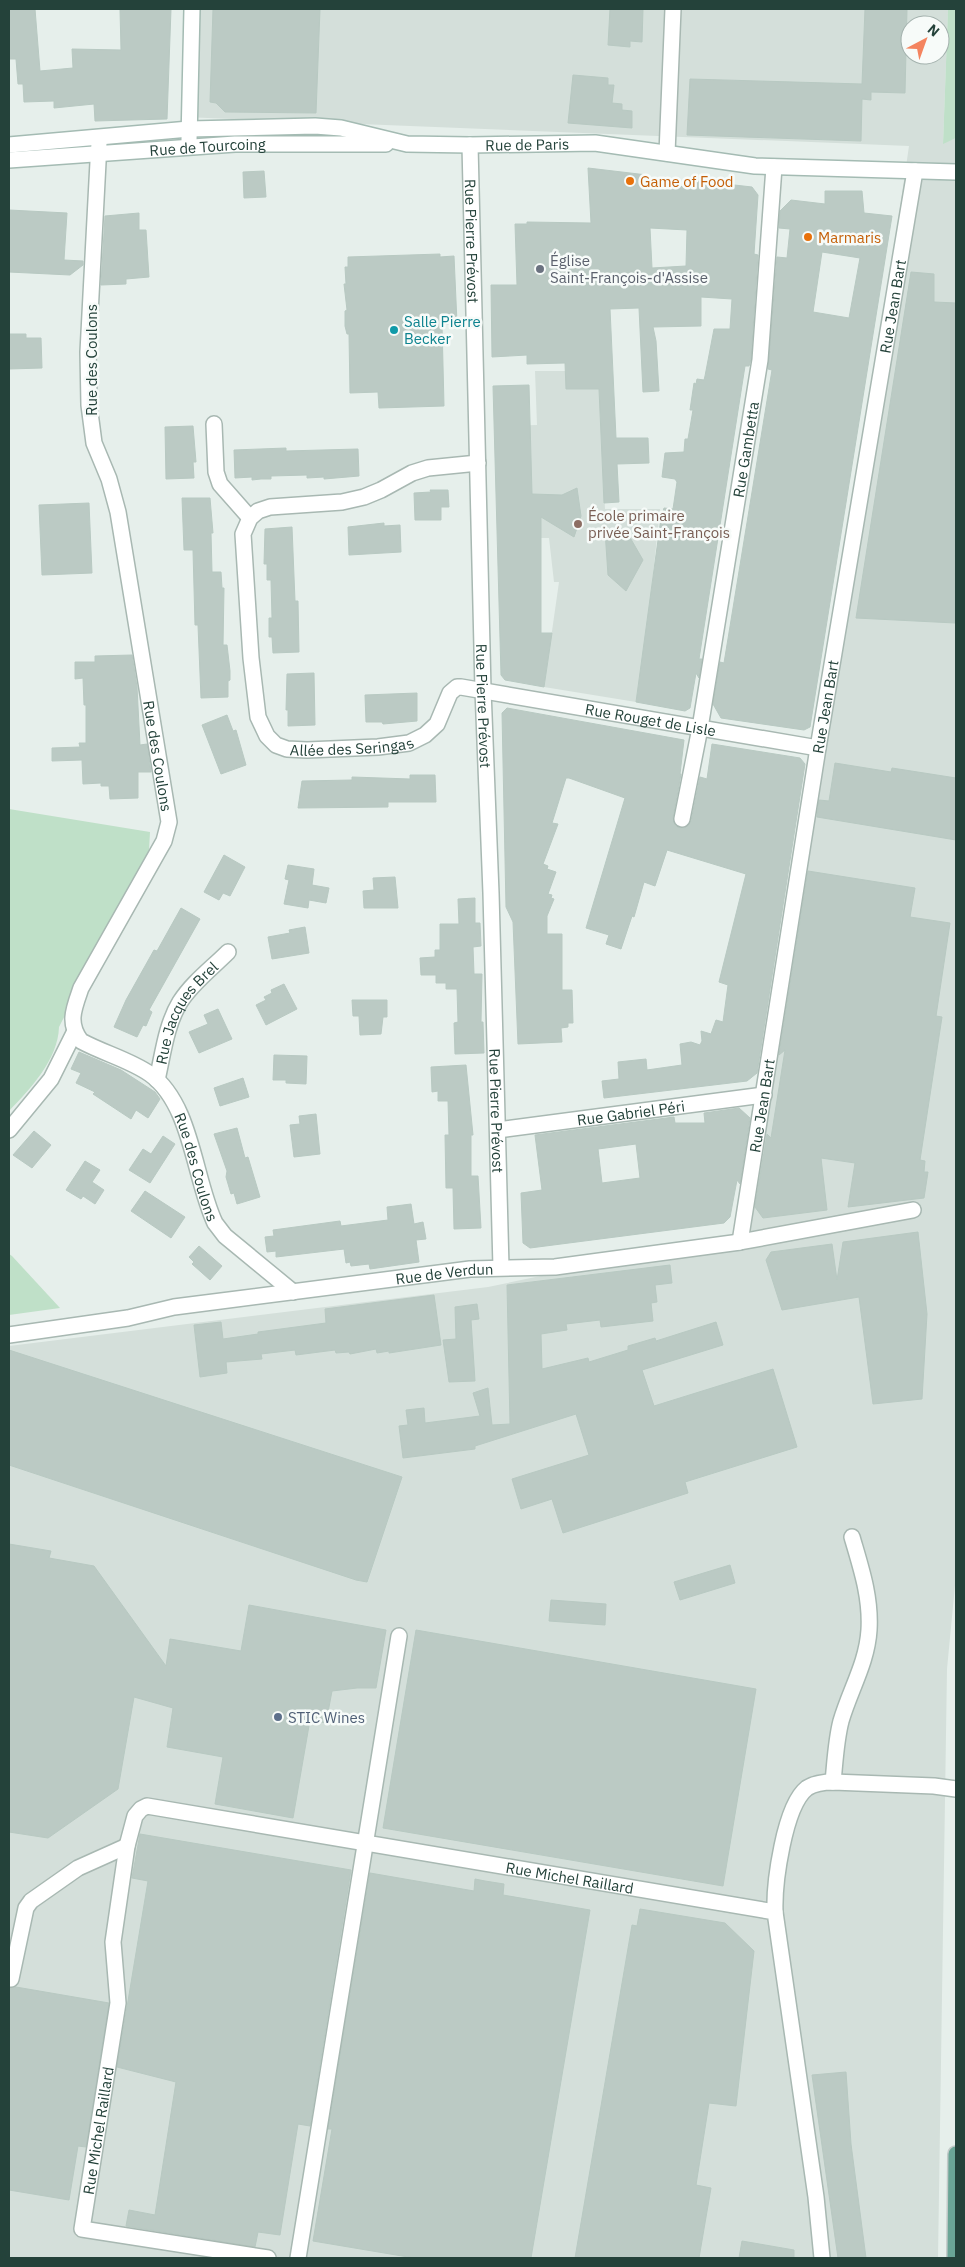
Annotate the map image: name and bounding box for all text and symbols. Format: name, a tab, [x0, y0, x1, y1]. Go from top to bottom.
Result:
north arrow	[900, 15, 950, 65]
text: N	[924, 20, 943, 40]
street label: Rue de Tourcoing	[149, 134, 266, 160]
street label: Rue de Paris	[485, 134, 569, 154]
place label: Game of Food	[640, 172, 734, 191]
marker: Game of Food	[624, 175, 636, 187]
street label: Rue Pierre Prévost	[461, 179, 483, 303]
place label: Marmaris	[818, 228, 881, 247]
marker: Marmaris	[802, 231, 814, 243]
place label: Église Saint-François-d'Assise	[550, 251, 708, 287]
street label: Rue Jean Bart	[875, 258, 909, 355]
marker: Église Saint-François-d'Assise	[534, 263, 546, 275]
street label: Rue des Coulons	[82, 304, 101, 416]
place label: Salle Pierre Becker	[404, 312, 481, 348]
marker: Salle Pierre Becker	[388, 324, 400, 336]
street label: Rue Gambetta	[728, 400, 763, 499]
place label: École primaire privée Saint-François	[588, 506, 730, 542]
marker: École primaire privée Saint-François	[572, 518, 584, 530]
street label: Rue Pierre Prévost	[472, 643, 496, 768]
street label: Rue Jean Bart	[808, 658, 842, 755]
street label: Rue des Coulons	[140, 699, 177, 813]
street label: Rue Rouget de Lisle	[584, 699, 718, 740]
street label: Allée des Seringas	[289, 733, 417, 760]
street label: Rue Jacques Brel	[151, 957, 222, 1066]
street label: Rue Pierre Prévost	[486, 1048, 508, 1173]
street label: Rue Jean Bart	[745, 1057, 778, 1154]
street label: Rue Gabriel Péri	[576, 1096, 686, 1129]
street label: Rue des Coulons	[171, 1110, 223, 1224]
street label: Rue de Verdun	[394, 1259, 494, 1288]
place label: STIC Wines	[288, 1708, 365, 1727]
marker: STIC Wines	[272, 1711, 284, 1723]
street label: Rue Michel Raillard	[504, 1857, 635, 1897]
street label: Rue Michel Raillard	[78, 2065, 117, 2196]

